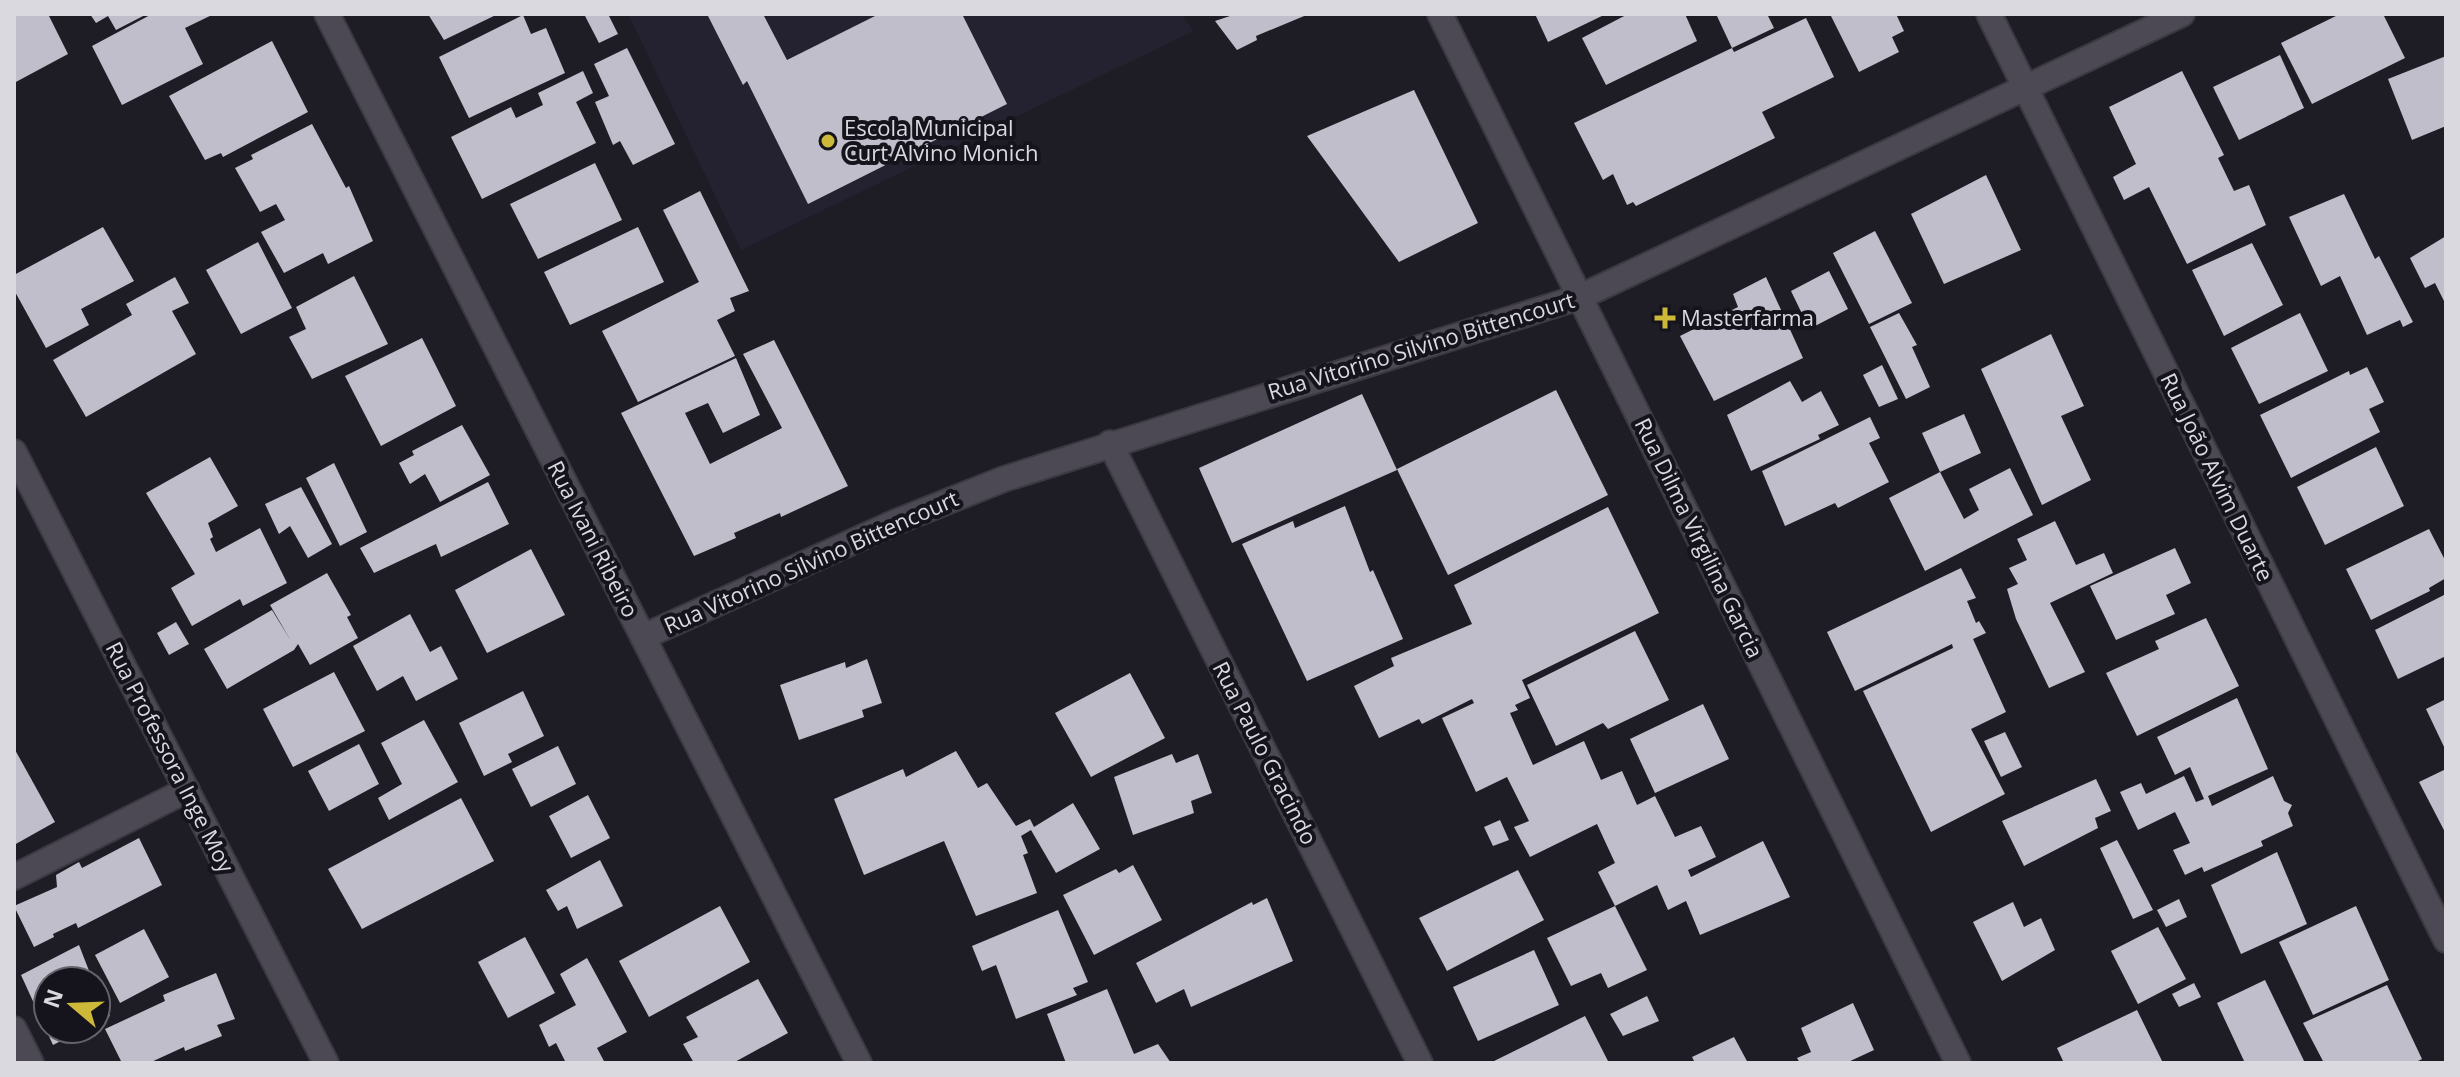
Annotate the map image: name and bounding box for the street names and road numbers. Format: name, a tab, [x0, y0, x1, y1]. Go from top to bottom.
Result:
street label: Rua Vitorino Silvino Bittencourt	[1264, 284, 1578, 406]
street label: Rua João Alvim Duarte	[2154, 367, 2281, 586]
street label: Rua Dilma Virgilina Garcia	[1629, 413, 1771, 663]
street label: Rua Ivani Ribeiro	[542, 455, 646, 622]
street label: Rua Vitorino Silvino Bittencourt	[659, 482, 963, 640]
street label: Rua Professora Inge Moy	[100, 636, 243, 878]
street label: Rua Paulo Gracindo	[1207, 656, 1325, 849]

